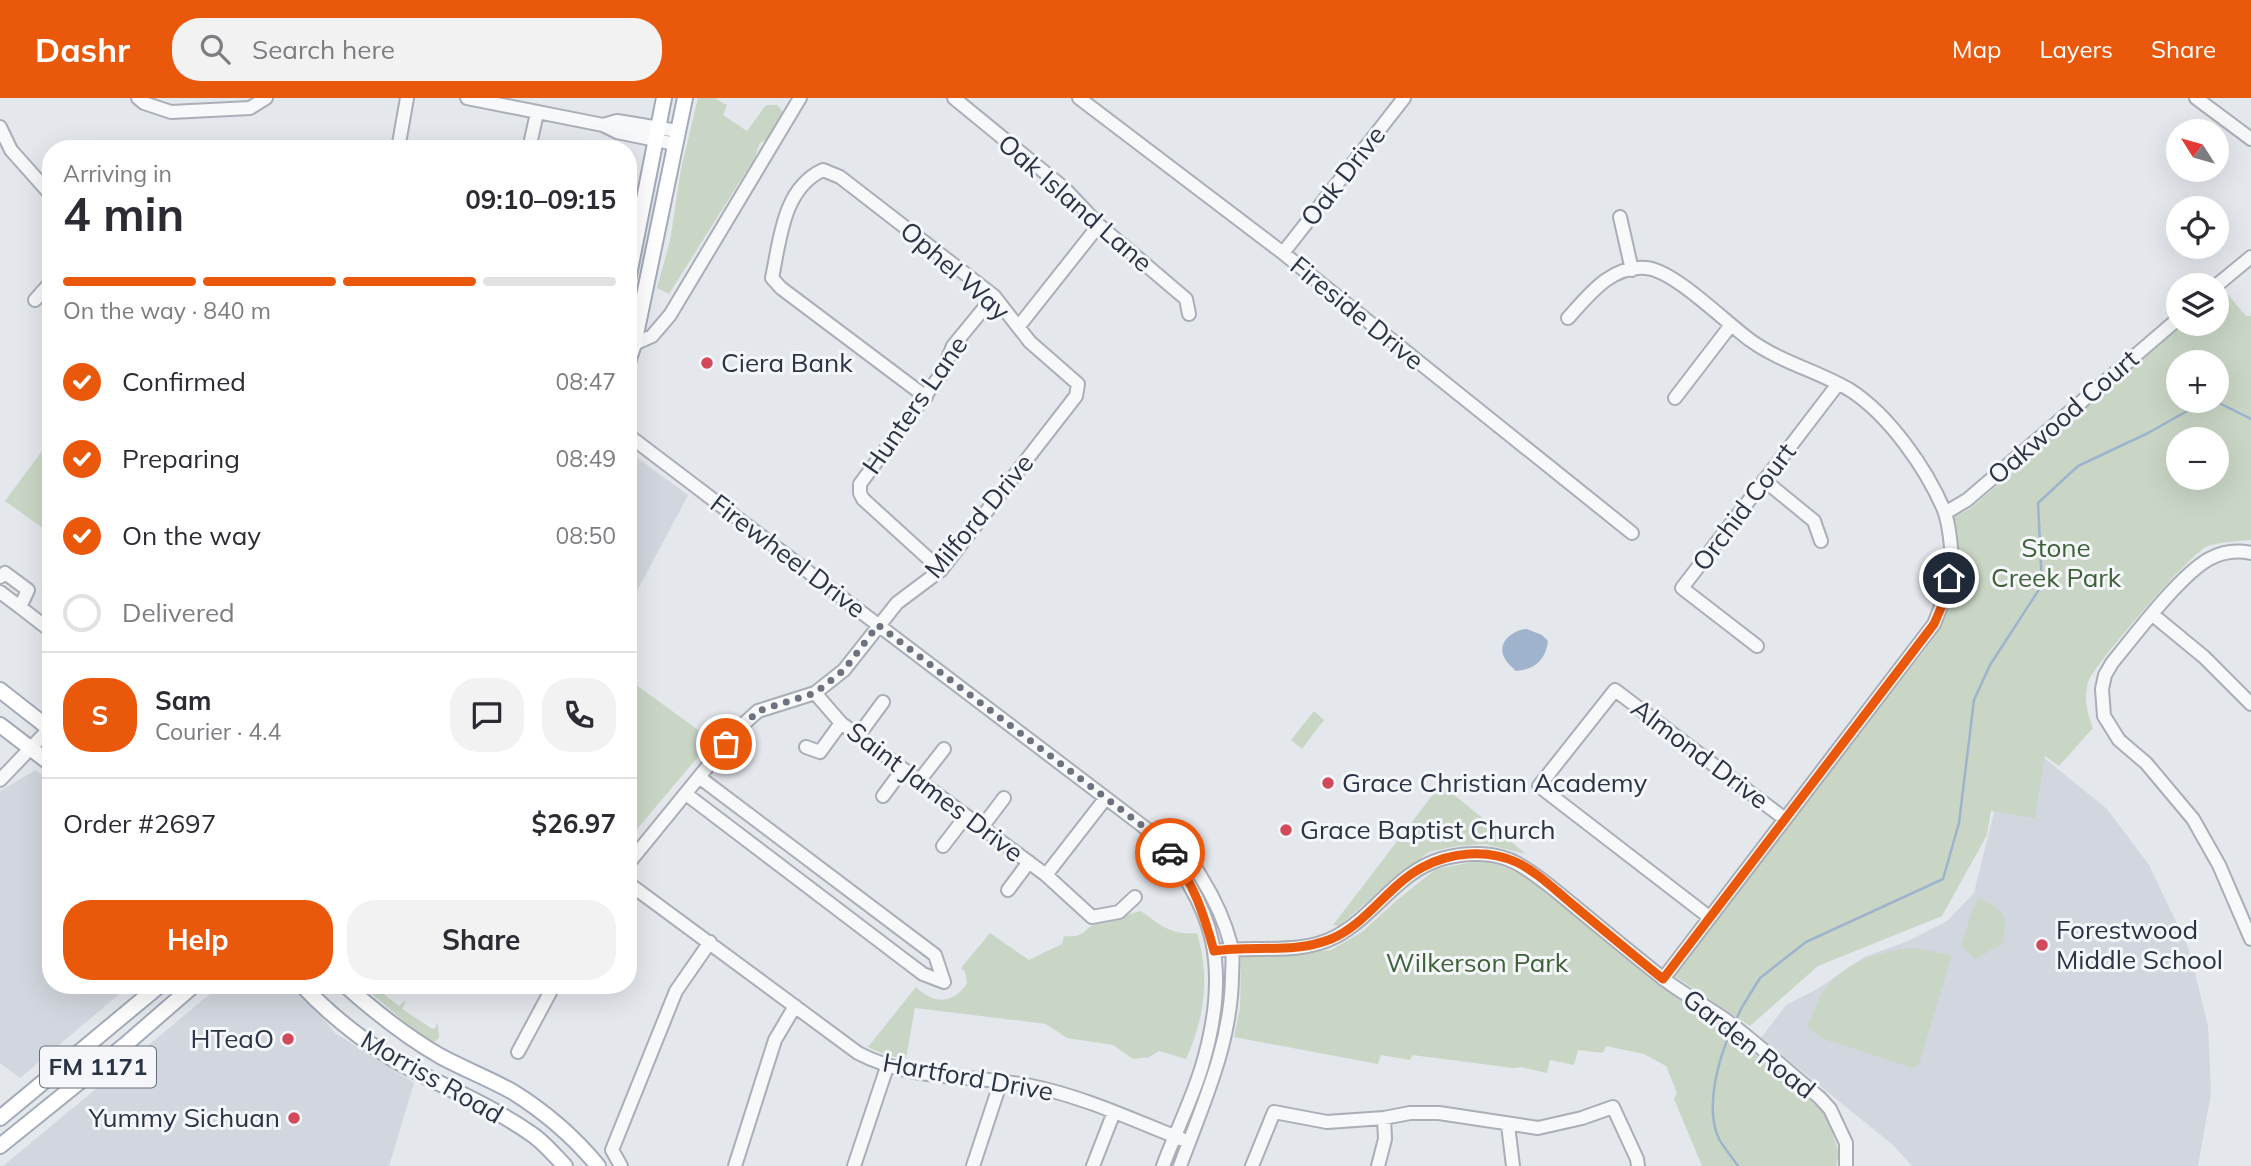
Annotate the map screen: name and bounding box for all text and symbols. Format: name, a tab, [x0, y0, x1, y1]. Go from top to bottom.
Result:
search box	[172, 18, 662, 81]
text: Dashr	[35, 29, 130, 70]
icon: search	[196, 30, 234, 68]
text: Search here	[252, 33, 395, 66]
text: Map	[1952, 34, 2001, 64]
text: Layers	[2039, 34, 2113, 64]
text: Share	[2151, 34, 2216, 64]
street label: Oak Drive	[1293, 119, 1392, 233]
north arrow	[2166, 119, 2230, 182]
map controls	[2166, 119, 2229, 490]
street label: Oak Island Lane	[991, 127, 1159, 279]
text: Arriving in	[63, 159, 172, 188]
text: 09:10–09:15	[465, 183, 616, 216]
text: 4 min	[63, 185, 184, 243]
button: locate	[2166, 196, 2229, 259]
street label: Ophel Way	[894, 214, 1017, 327]
street label: Fireside Drive	[1284, 249, 1431, 377]
button: layers	[2166, 273, 2229, 336]
text: On the way · 840 m	[63, 296, 271, 325]
street label: Hunters Lane	[855, 329, 974, 480]
street label: Oakwood Court	[1980, 342, 2145, 491]
place label: Ciera Bank	[721, 346, 853, 379]
button: +	[2166, 350, 2229, 413]
marker: Ciera Bank	[699, 355, 715, 371]
icon: check	[63, 363, 101, 401]
text: Confirmed	[122, 365, 246, 398]
text: 08:47	[556, 367, 616, 396]
button: −	[2166, 427, 2229, 490]
street label: Orchid Court	[1685, 436, 1803, 577]
icon: check	[63, 440, 101, 478]
text: Preparing	[122, 442, 240, 475]
text: 08:49	[556, 444, 616, 473]
street label: Milford Drive	[917, 447, 1040, 585]
street label: Firewheel Drive	[704, 486, 872, 625]
icon: check	[63, 517, 101, 555]
text: On the way	[122, 519, 261, 552]
text: 08:50	[556, 521, 616, 550]
park label: Stone Creek Park	[1991, 531, 2122, 594]
pin	[1919, 548, 1979, 608]
icon: home	[1930, 559, 1968, 597]
text: Delivered	[122, 596, 235, 629]
button: chat	[450, 678, 524, 752]
button: phone	[542, 678, 616, 752]
text: Sam	[155, 684, 211, 717]
street label: Almond Drive	[1625, 691, 1775, 816]
text: S	[92, 699, 108, 732]
pin	[696, 714, 756, 774]
street label: Saint James Drive	[840, 714, 1030, 869]
text: Courier · 4.4	[155, 717, 281, 746]
icon: bag	[707, 725, 745, 763]
place label: Grace Christian Academy	[1342, 766, 1648, 799]
marker: Grace Christian Academy	[1320, 775, 1336, 791]
text: Order #2697	[63, 807, 216, 840]
text: $26.97	[532, 807, 616, 840]
place label: Grace Baptist Church	[1300, 813, 1556, 846]
courier	[1135, 818, 1205, 888]
marker: Grace Baptist Church	[1278, 822, 1294, 838]
icon: car	[1151, 834, 1189, 872]
button: Help	[63, 900, 333, 980]
button: Share	[347, 900, 616, 980]
place label: Forestwood Middle School	[2056, 913, 2223, 976]
marker: Forestwood Middle School	[2034, 937, 2050, 953]
park label: Wilkerson Park	[1386, 946, 1569, 979]
street label: Garden Road	[1676, 982, 1822, 1106]
place label: HTeaO	[191, 1022, 274, 1055]
street label: Morriss Road	[355, 1023, 509, 1130]
marker: HTeaO	[280, 1031, 296, 1047]
street label: Hartford Drive	[880, 1045, 1056, 1108]
road number: FM 1171	[40, 1046, 156, 1087]
place label: Yummy Sichuan	[88, 1101, 280, 1134]
marker: Yummy Sichuan	[286, 1110, 302, 1126]

